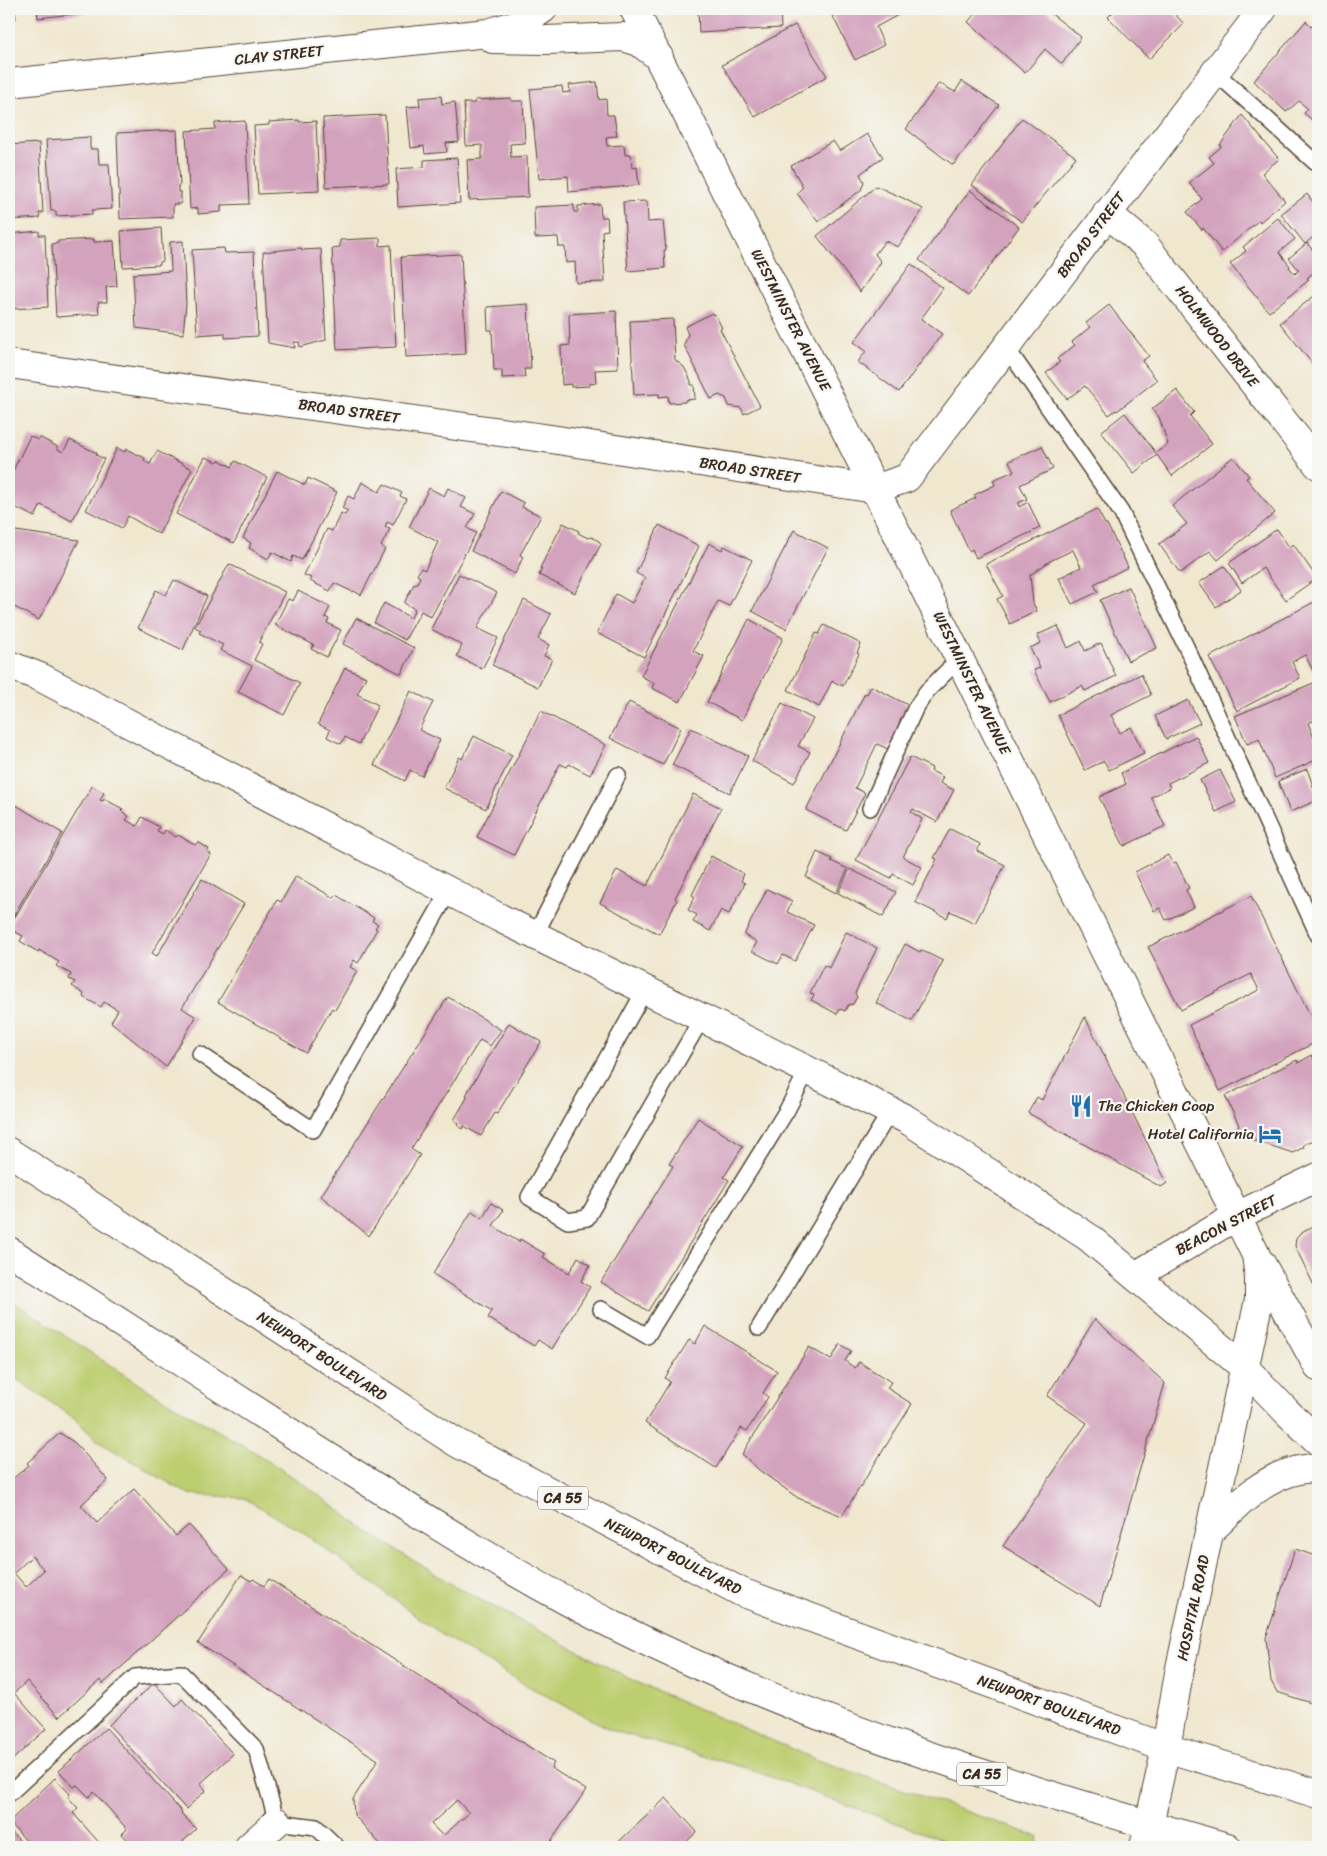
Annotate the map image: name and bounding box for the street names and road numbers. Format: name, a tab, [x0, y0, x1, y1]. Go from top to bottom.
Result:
street label: CLAY STREET	[233, 37, 327, 73]
street label: BROAD STREET	[1050, 185, 1133, 284]
street label: WESTMINSTER AVENUE	[744, 244, 839, 397]
street label: HOLMWOOD DRIVE	[1168, 279, 1267, 394]
street label: BROAD STREET	[297, 391, 403, 431]
street label: BROAD STREET	[697, 449, 804, 491]
street label: WESTMINSTER AVENUE	[926, 607, 1019, 761]
street label: BEACON STREET	[1171, 1187, 1283, 1263]
street label: NEWPORT BOULEVARD	[252, 1304, 392, 1408]
road number: CA 55	[538, 1486, 588, 1510]
street label: NEWPORT BOULEVARD	[600, 1510, 746, 1602]
street label: HOSPITAL ROAD	[1169, 1553, 1217, 1663]
street label: NEWPORT BOULEVARD	[974, 1667, 1124, 1743]
road number: CA 55	[957, 1762, 1007, 1786]

